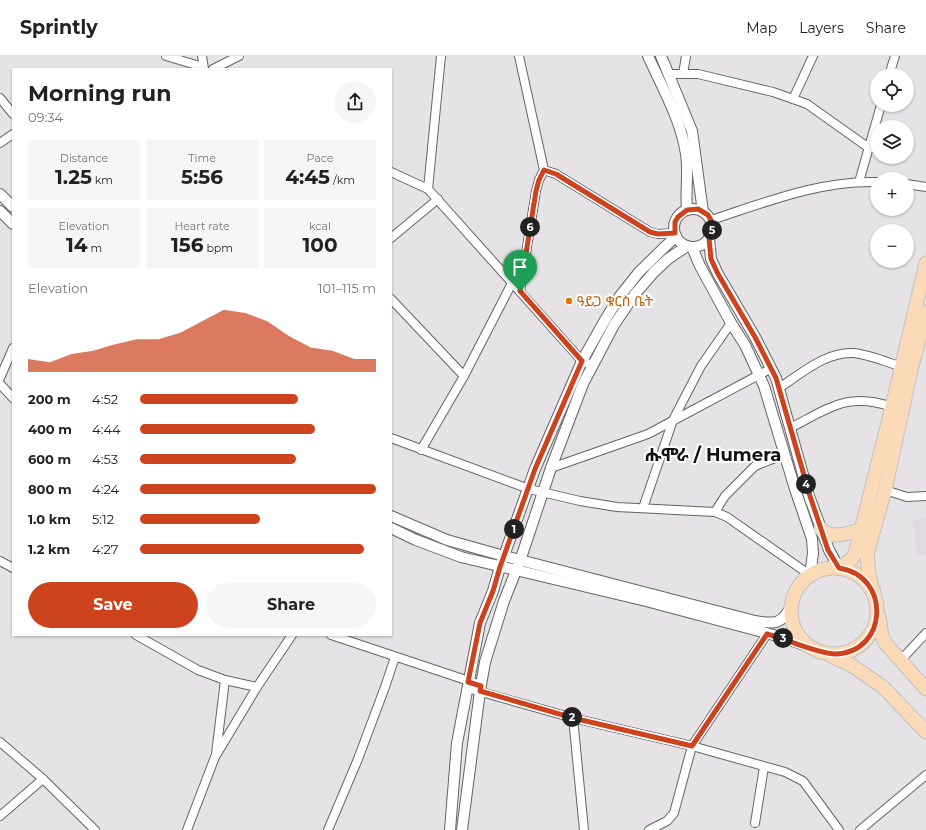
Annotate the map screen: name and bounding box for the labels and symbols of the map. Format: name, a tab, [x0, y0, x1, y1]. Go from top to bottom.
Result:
pin: 6	[520, 217, 540, 237]
pin: 5	[702, 220, 722, 240]
pin	[503, 250, 537, 291]
place label: ዓይጋ ቁርስ ቤት	[577, 292, 654, 310]
marker: ዓይጋ ቁርስ ቤት	[564, 296, 574, 306]
district label: ሑሞራ / Humera	[645, 444, 781, 466]
pin: 4	[796, 474, 816, 494]
pin: 1	[504, 519, 524, 539]
pin: 3	[773, 628, 793, 648]
pin: 2	[562, 707, 582, 727]

